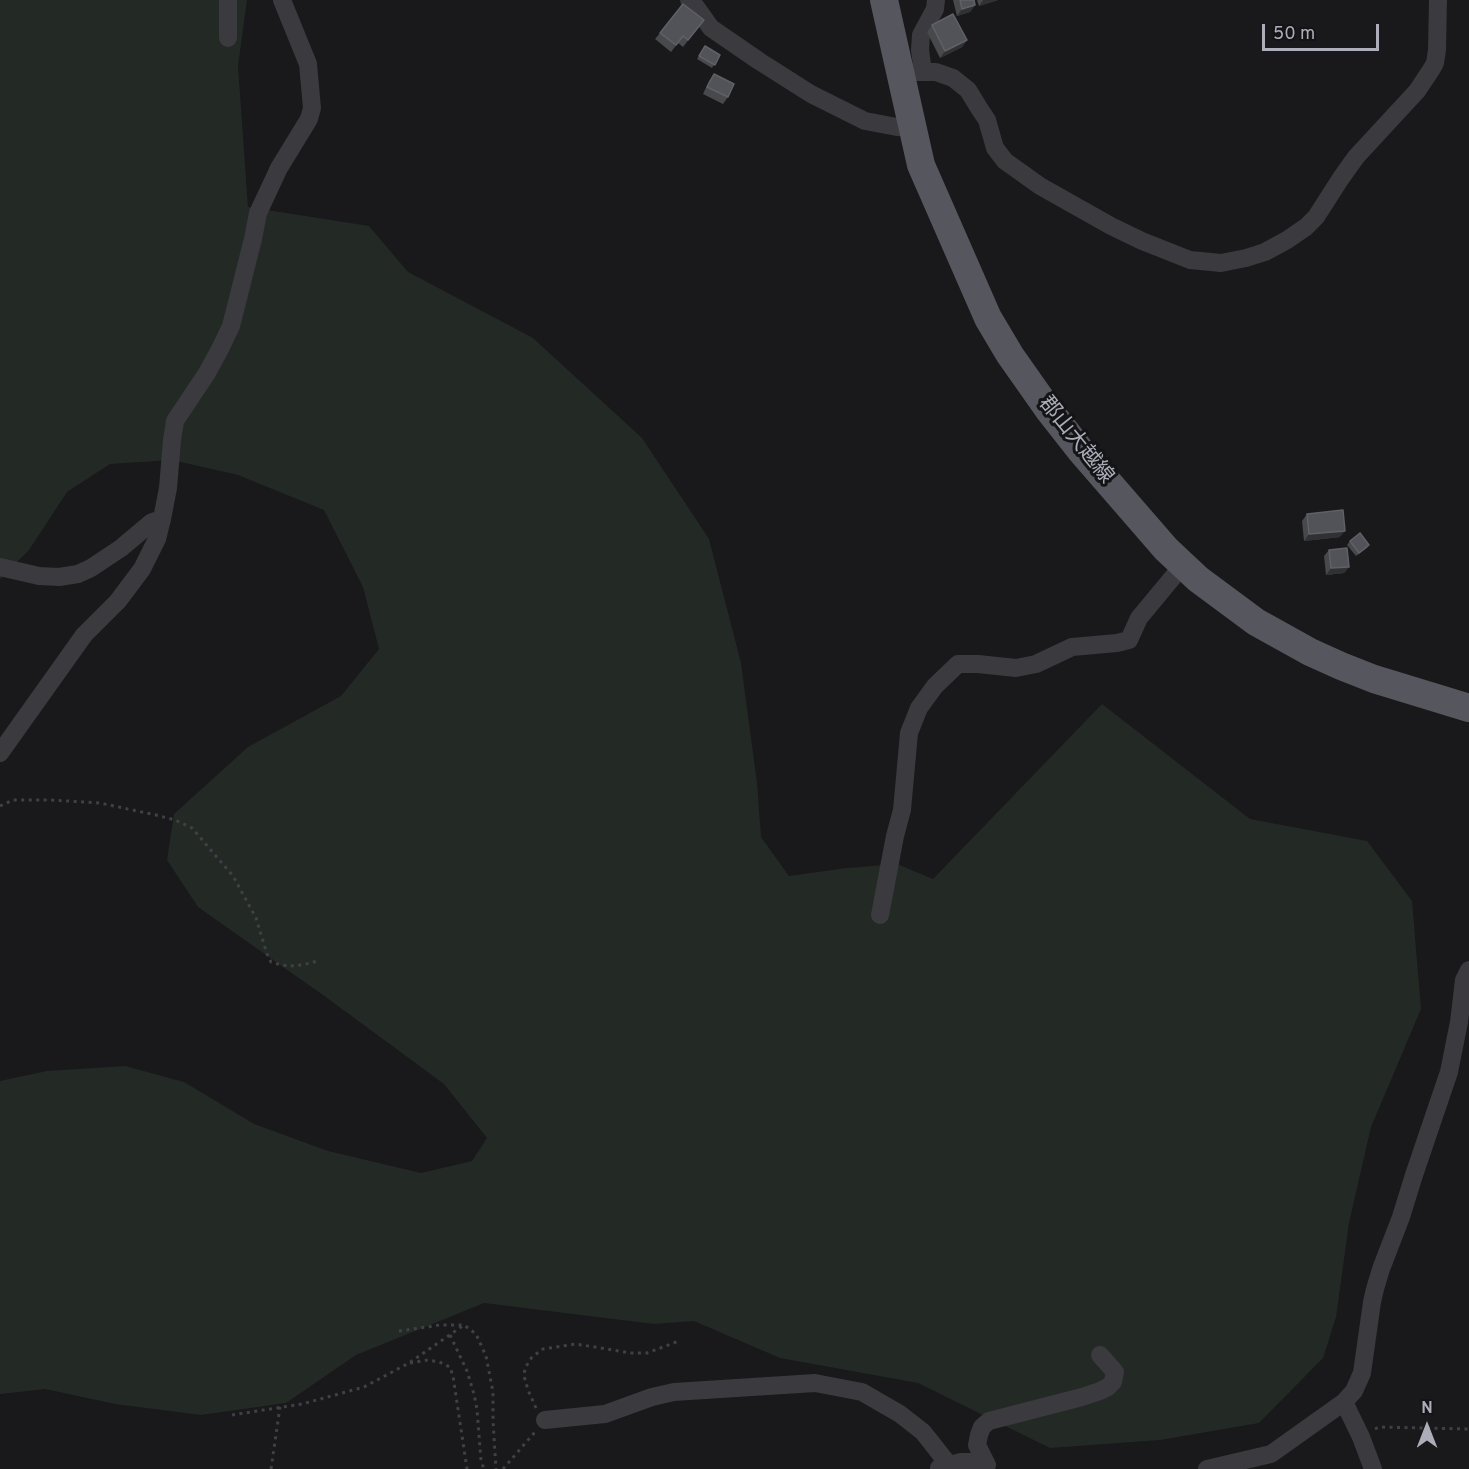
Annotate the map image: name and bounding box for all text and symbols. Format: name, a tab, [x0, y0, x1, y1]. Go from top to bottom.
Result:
scale bar	[1265, 12, 1382, 50]
text: 50 m	[1273, 23, 1315, 46]
street label: 郡山大越線	[1032, 392, 1118, 490]
north arrow	[1397, 1397, 1457, 1457]
text: N	[1421, 1399, 1433, 1419]

